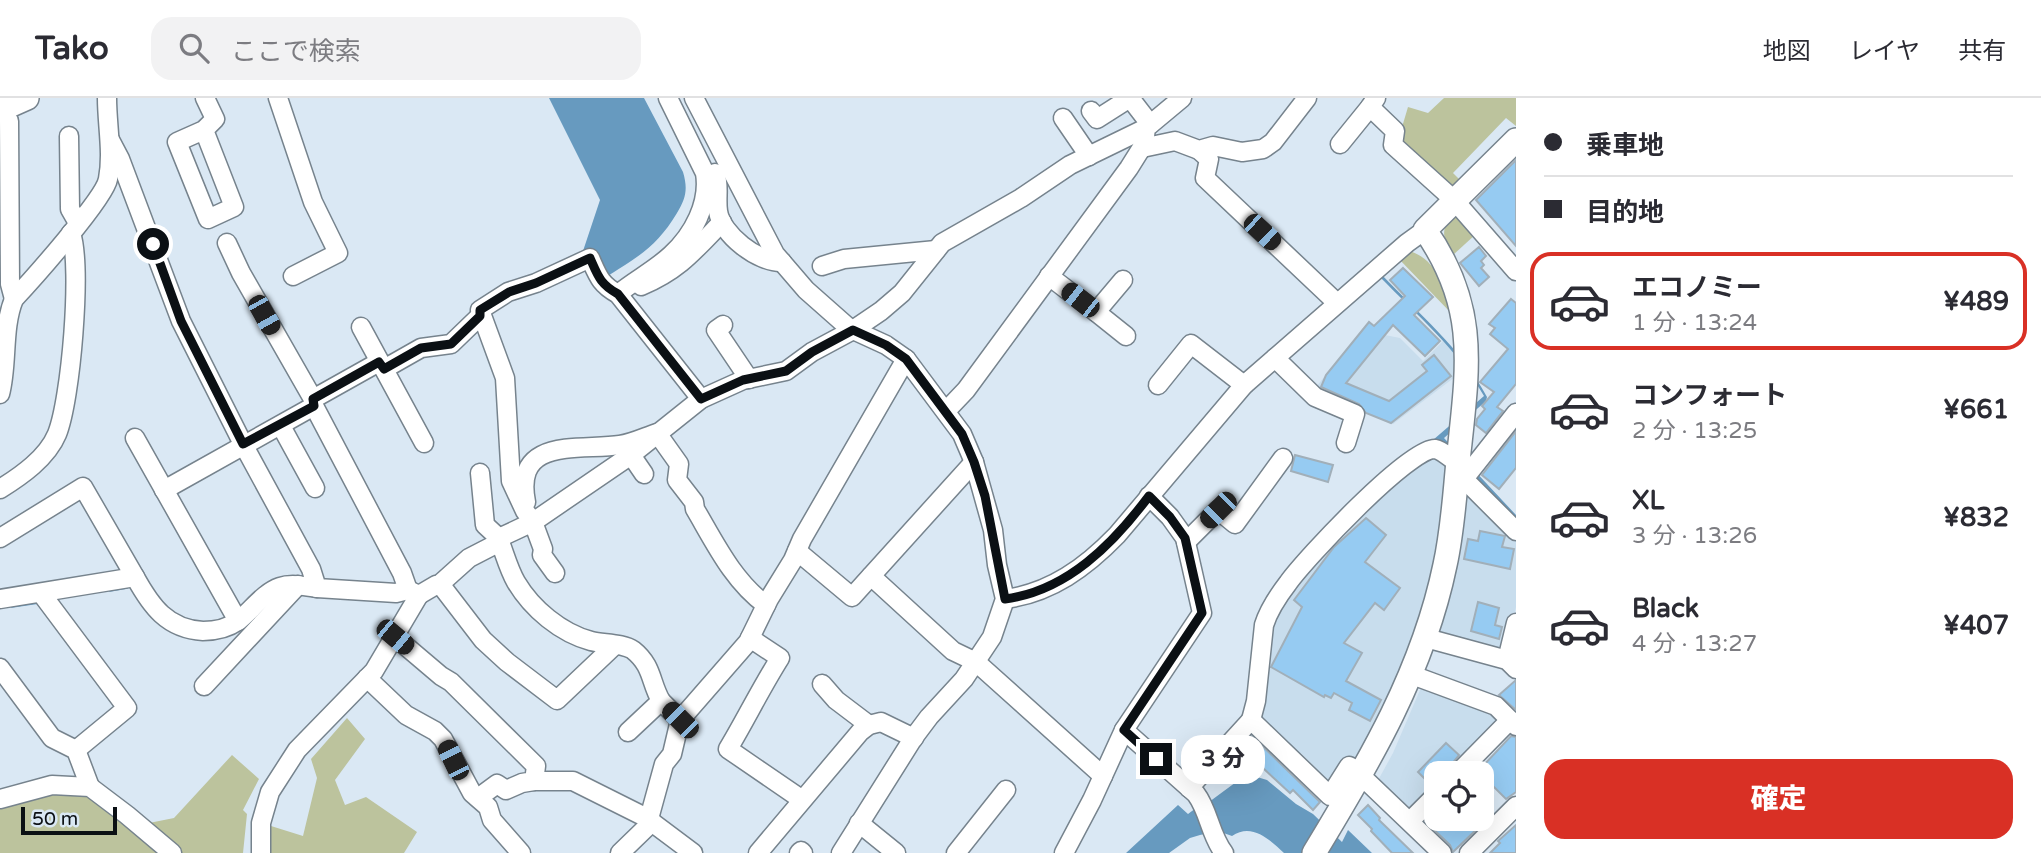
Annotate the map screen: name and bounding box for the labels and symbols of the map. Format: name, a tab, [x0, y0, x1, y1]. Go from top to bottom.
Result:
car	[1240, 210, 1285, 254]
route start	[137, 228, 169, 260]
car	[1057, 279, 1104, 321]
car	[245, 292, 284, 338]
car	[1196, 488, 1241, 532]
car	[373, 615, 418, 659]
car	[658, 698, 703, 742]
callout: 3 分	[1180, 734, 1264, 784]
car	[435, 737, 472, 783]
route end	[1140, 743, 1172, 775]
scale bar	[21, 804, 117, 836]

